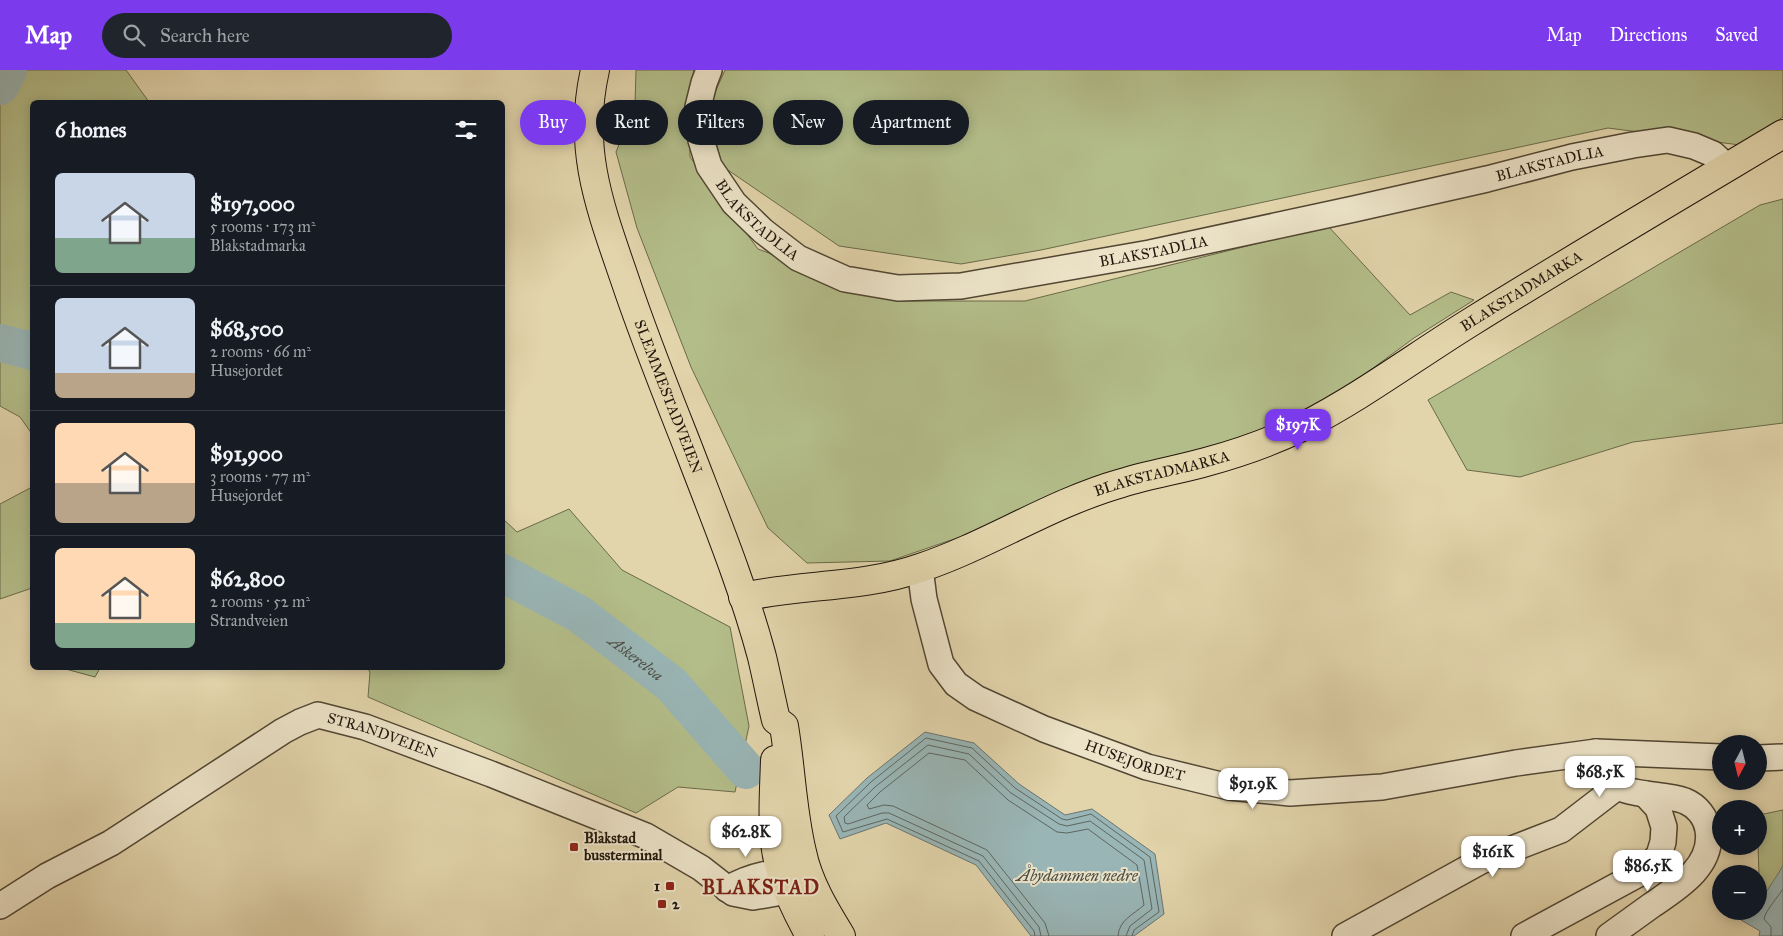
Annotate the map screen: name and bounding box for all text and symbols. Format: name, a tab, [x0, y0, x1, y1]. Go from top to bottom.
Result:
search box	[102, 13, 452, 58]
text: Map	[25, 20, 72, 50]
icon: search	[120, 21, 148, 49]
text: Search here	[160, 24, 250, 47]
text: Map	[1546, 24, 1582, 46]
text: Directions	[1610, 24, 1687, 46]
text: Saved	[1715, 24, 1758, 46]
chip: Buy	[520, 100, 586, 145]
chip: Rent	[596, 100, 668, 145]
chip: Filters	[678, 100, 763, 145]
chip: New	[773, 100, 843, 145]
chip: Apartment	[853, 100, 969, 145]
icon: filters	[452, 116, 480, 144]
text: 6 homes	[55, 117, 127, 143]
street label: BLAKSTADLIA	[1494, 142, 1605, 185]
street label: BLAKSTADLIA	[712, 176, 803, 264]
text: $197,000	[210, 191, 295, 217]
icon: home	[95, 193, 155, 253]
text: 5 rooms · 173 m²	[210, 217, 316, 236]
street label: BLAKSTADLIA	[1098, 232, 1209, 271]
text: Blakstadmarka	[210, 236, 306, 255]
street label: BLAKSTADMARKA	[1457, 247, 1585, 335]
text: $68,500	[210, 316, 284, 342]
street label: SLEMMESTADVEIEN	[631, 317, 706, 476]
icon: home	[95, 318, 155, 378]
text: 2 rooms · 66 m²	[210, 342, 311, 361]
text: Husejordet	[210, 361, 283, 380]
pin: $197K	[1263, 408, 1333, 451]
text: $197K	[1276, 415, 1320, 434]
text: $91,900	[210, 441, 283, 467]
icon: home	[95, 443, 155, 503]
street label: BLAKSTADMARKA	[1092, 447, 1232, 500]
text: 3 rooms · 77 m²	[210, 467, 310, 486]
text: Husejordet	[210, 486, 283, 505]
text: $62,800	[210, 566, 285, 592]
icon: home	[95, 568, 155, 628]
text: 2 rooms · 52 m²	[210, 592, 310, 611]
text: Strandveien	[210, 611, 288, 630]
water label: Askerelva	[603, 629, 668, 685]
street label: STRANDVEIEN	[325, 709, 440, 762]
north arrow	[1712, 735, 1768, 790]
map controls	[1712, 735, 1767, 920]
street label: HUSEJORDET	[1082, 736, 1187, 785]
pin: $68.5K	[1559, 756, 1641, 798]
text: $68.5K	[1576, 762, 1624, 781]
pin: $91.9K	[1212, 768, 1294, 810]
text: $91.9K	[1229, 774, 1277, 793]
button: +	[1712, 800, 1767, 855]
pin: $62.8K	[705, 816, 787, 858]
text: $62.8K	[721, 822, 771, 841]
place label: Blakstad bussterminal	[583, 829, 664, 864]
pin: $161K	[1458, 836, 1528, 878]
marker: Blakstad bussterminal	[568, 841, 580, 853]
text: $161K	[1472, 842, 1514, 861]
pin: $86.5K	[1607, 850, 1689, 892]
text: $86.5K	[1624, 856, 1672, 875]
water label: Åbydammen nedre	[1014, 864, 1139, 885]
button: −	[1712, 865, 1767, 920]
district label: BLAKSTAD	[702, 875, 820, 899]
place label: 1	[654, 877, 660, 895]
marker: 1	[664, 880, 676, 892]
place label: 2	[672, 895, 680, 913]
marker: 2	[656, 898, 668, 910]

